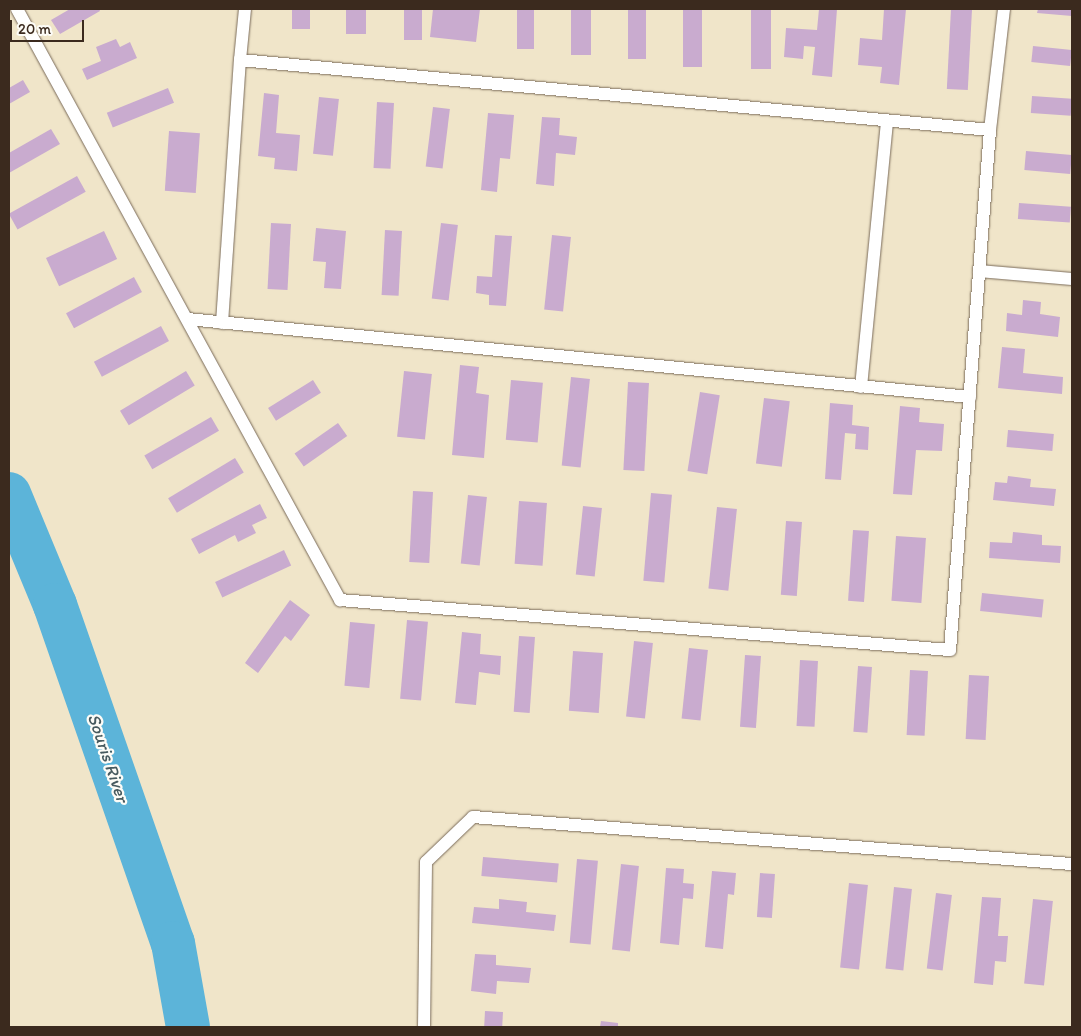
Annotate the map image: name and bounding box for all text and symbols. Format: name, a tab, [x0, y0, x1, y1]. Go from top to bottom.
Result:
scale bar	[12, 10, 86, 42]
text: 20 m	[18, 20, 51, 38]
water label: Souris River	[83, 711, 133, 805]

